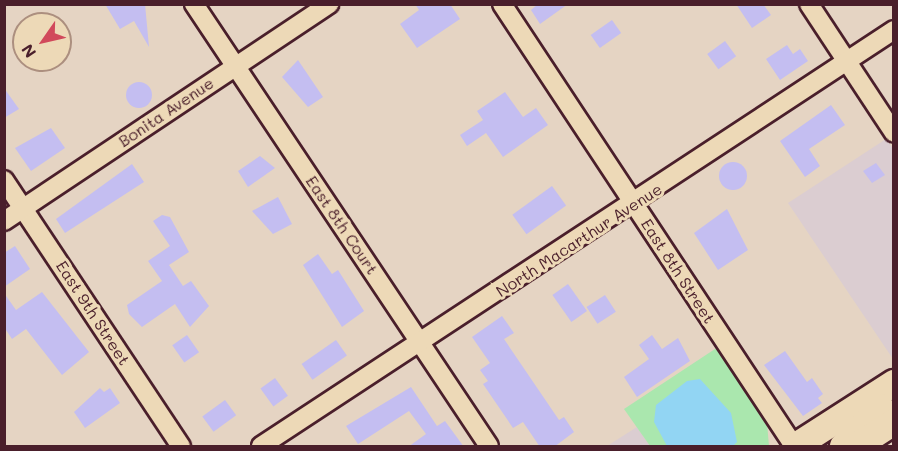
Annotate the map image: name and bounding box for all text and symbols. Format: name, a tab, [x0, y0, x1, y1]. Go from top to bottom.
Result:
north arrow	[12, 12, 72, 72]
text: N	[16, 40, 40, 62]
street label: Bonita Avenue	[115, 73, 217, 151]
street label: East 8th Court	[302, 172, 382, 278]
street label: North Macarthur Avenue	[492, 179, 666, 301]
street label: East 8th Street	[637, 215, 719, 327]
street label: East 9th Street	[52, 257, 134, 369]

